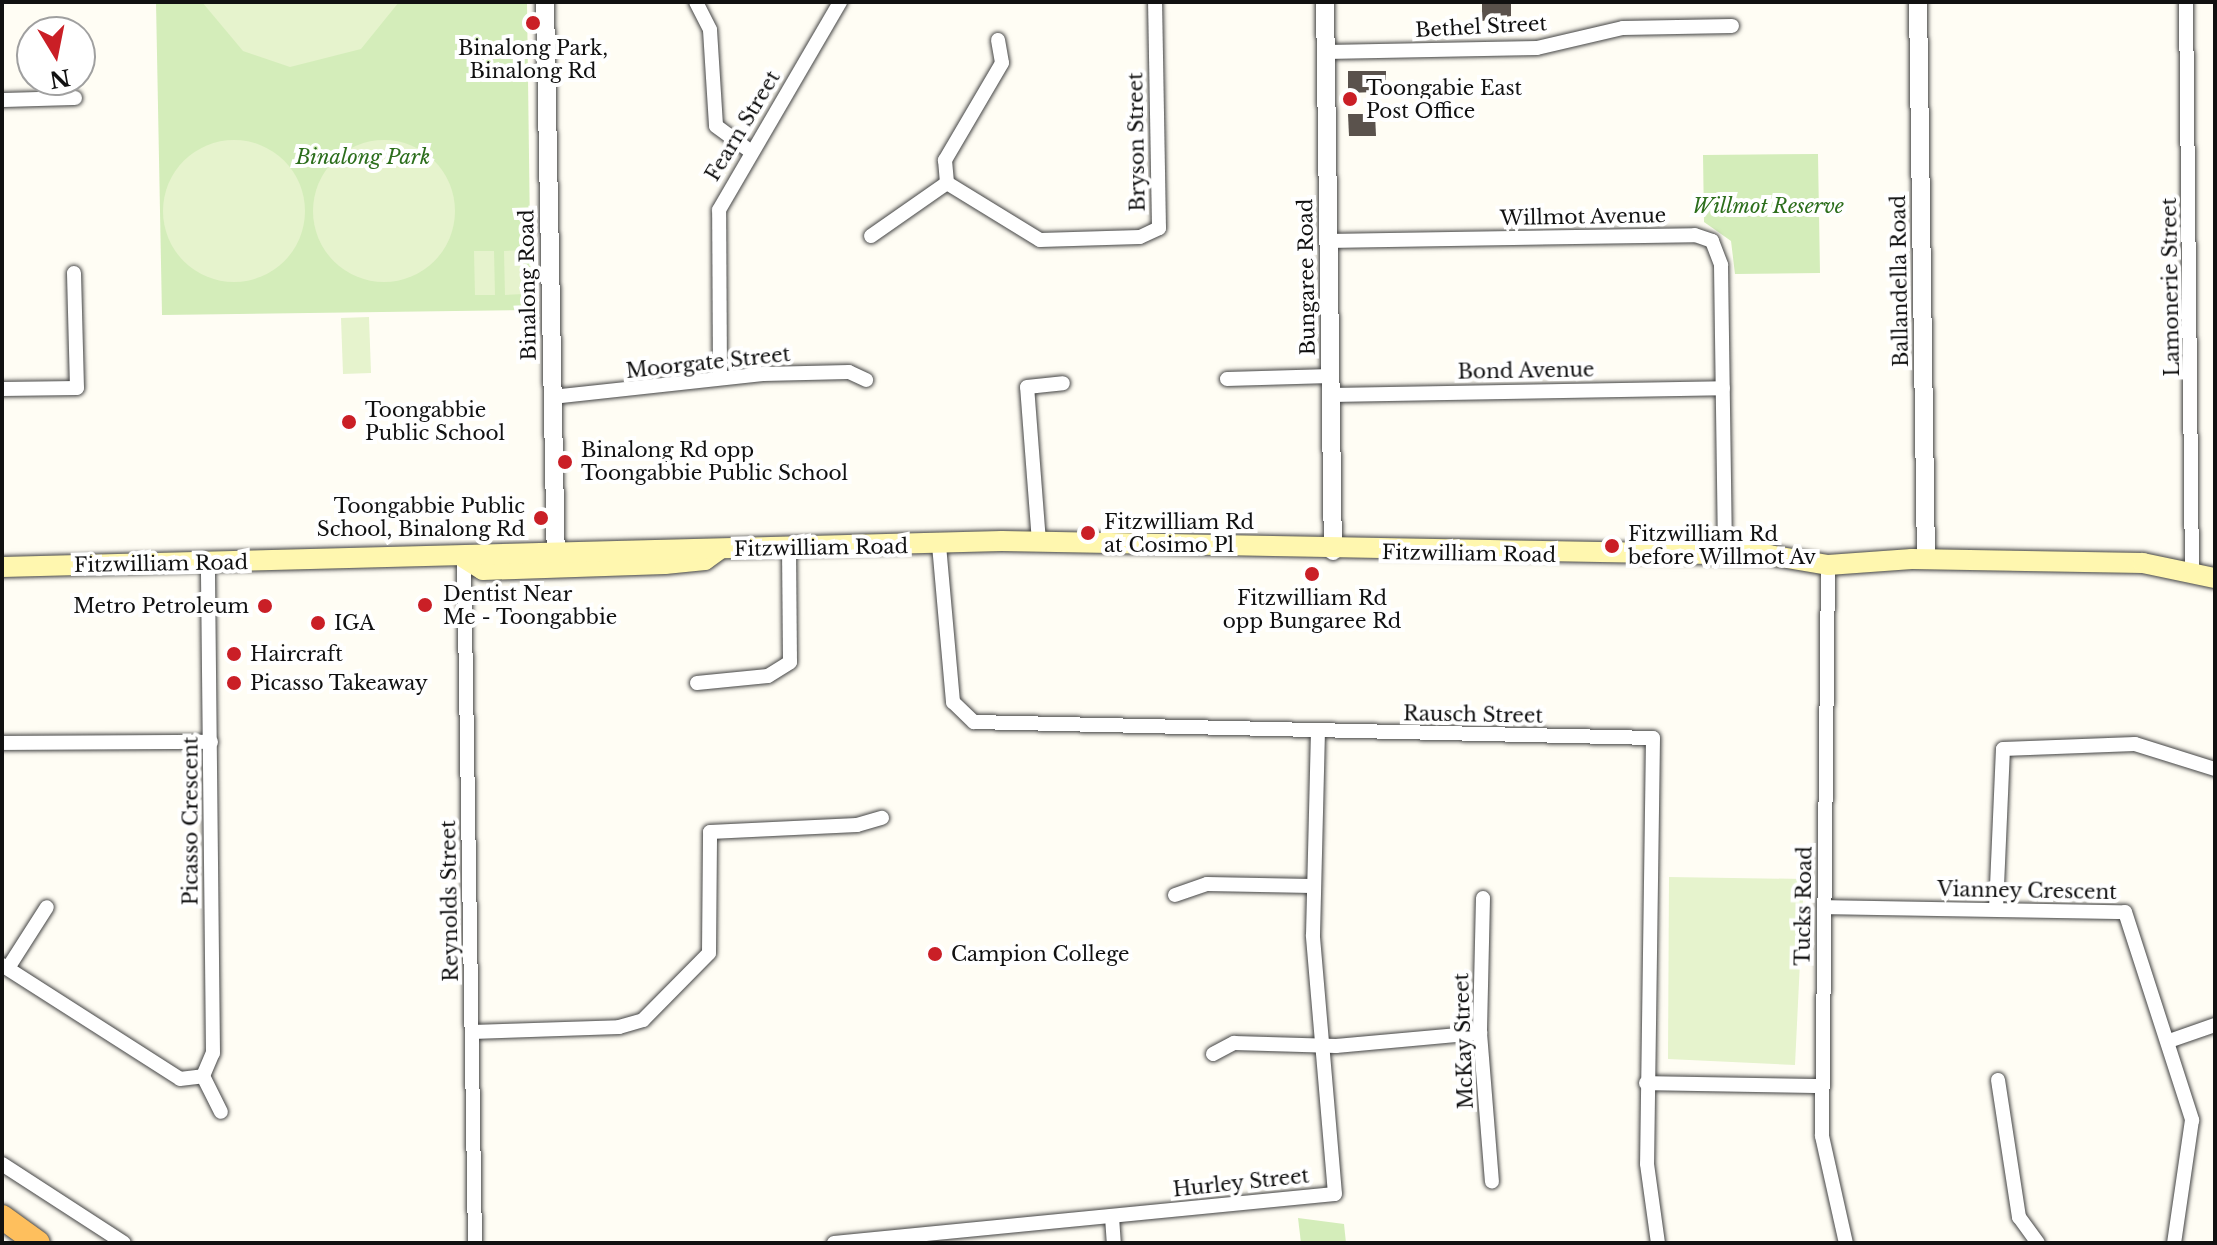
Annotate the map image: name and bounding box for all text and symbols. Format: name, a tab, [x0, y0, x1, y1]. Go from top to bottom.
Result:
street label: Bethel Street	[1414, 12, 1548, 42]
marker: Binalong Park, Binalong Rd	[524, 14, 542, 32]
north arrow	[16, 16, 96, 96]
place label: Binalong Park, Binalong Rd	[458, 36, 608, 83]
text: N	[47, 63, 72, 93]
street label: Fearn Street	[701, 67, 785, 185]
street label: Bryson Street	[1124, 72, 1150, 212]
place label: Toongabie East Post Office	[1366, 76, 1522, 123]
marker: Toongabie East Post Office	[1341, 90, 1359, 108]
park label: Binalong Park	[296, 145, 430, 169]
park label: Willmot Reserve	[1692, 194, 1844, 218]
street label: Ballandella Road	[1886, 195, 1914, 367]
street label: Lamonerie Street	[2157, 197, 2185, 377]
street label: Bungaree Road	[1294, 198, 1320, 356]
street label: Willmot Avenue	[1499, 204, 1667, 230]
street label: Binalong Road	[515, 209, 541, 361]
street label: Moorgate Street	[625, 342, 791, 384]
street label: Bond Avenue	[1457, 358, 1595, 384]
place label: Toongabbie Public School	[365, 398, 505, 445]
marker: Toongabbie Public School	[340, 413, 358, 431]
place label: Binalong Rd opp Toongabbie Public School	[581, 438, 848, 485]
marker: Binalong Rd opp Toongabbie Public School	[556, 453, 574, 471]
place label: Toongabbie Public School, Binalong Rd	[317, 494, 525, 541]
marker: Toongabbie Public School, Binalong Rd	[532, 509, 550, 527]
place label: Fitzwilliam Rd at Cosimo Pl	[1104, 510, 1254, 557]
place label: Fitzwilliam Rd before Willmot Av	[1628, 522, 1818, 569]
marker: Fitzwilliam Rd at Cosimo Pl	[1079, 524, 1097, 542]
street label: Fitzwilliam Road	[734, 534, 908, 562]
marker: Fitzwilliam Rd before Willmot Av	[1603, 537, 1621, 555]
street label: Fitzwilliam Road	[1382, 540, 1556, 568]
street label: Fitzwilliam Road	[74, 550, 248, 578]
marker: Fitzwilliam Rd opp Bungaree Rd	[1303, 565, 1321, 583]
place label: Dentist Near Me - Toongabbie	[443, 582, 618, 629]
place label: Fitzwilliam Rd opp Bungaree Rd	[1223, 586, 1401, 633]
place label: Metro Petroleum	[73, 594, 249, 618]
marker: Dentist Near Me - Toongabbie	[414, 594, 436, 616]
marker: Metro Petroleum	[256, 597, 274, 615]
place label: IGA	[334, 611, 375, 635]
marker: IGA	[309, 614, 327, 632]
place label: Haircraft	[250, 642, 343, 666]
marker: Haircraft	[225, 645, 243, 663]
place label: Picasso Takeaway	[250, 671, 428, 695]
marker: Picasso Takeaway	[225, 674, 243, 692]
street label: Rausch Street	[1403, 702, 1543, 728]
street label: Picasso Crescent	[179, 737, 203, 905]
street label: Reynolds Street	[437, 820, 463, 982]
street label: Tucks Road	[1791, 846, 1817, 966]
street label: Vianney Crescent	[1937, 877, 2117, 905]
place label: Campion College	[951, 942, 1129, 966]
marker: Campion College	[926, 945, 944, 963]
street label: McKay Street	[1450, 972, 1478, 1110]
street label: Hurley Street	[1171, 1164, 1311, 1202]

